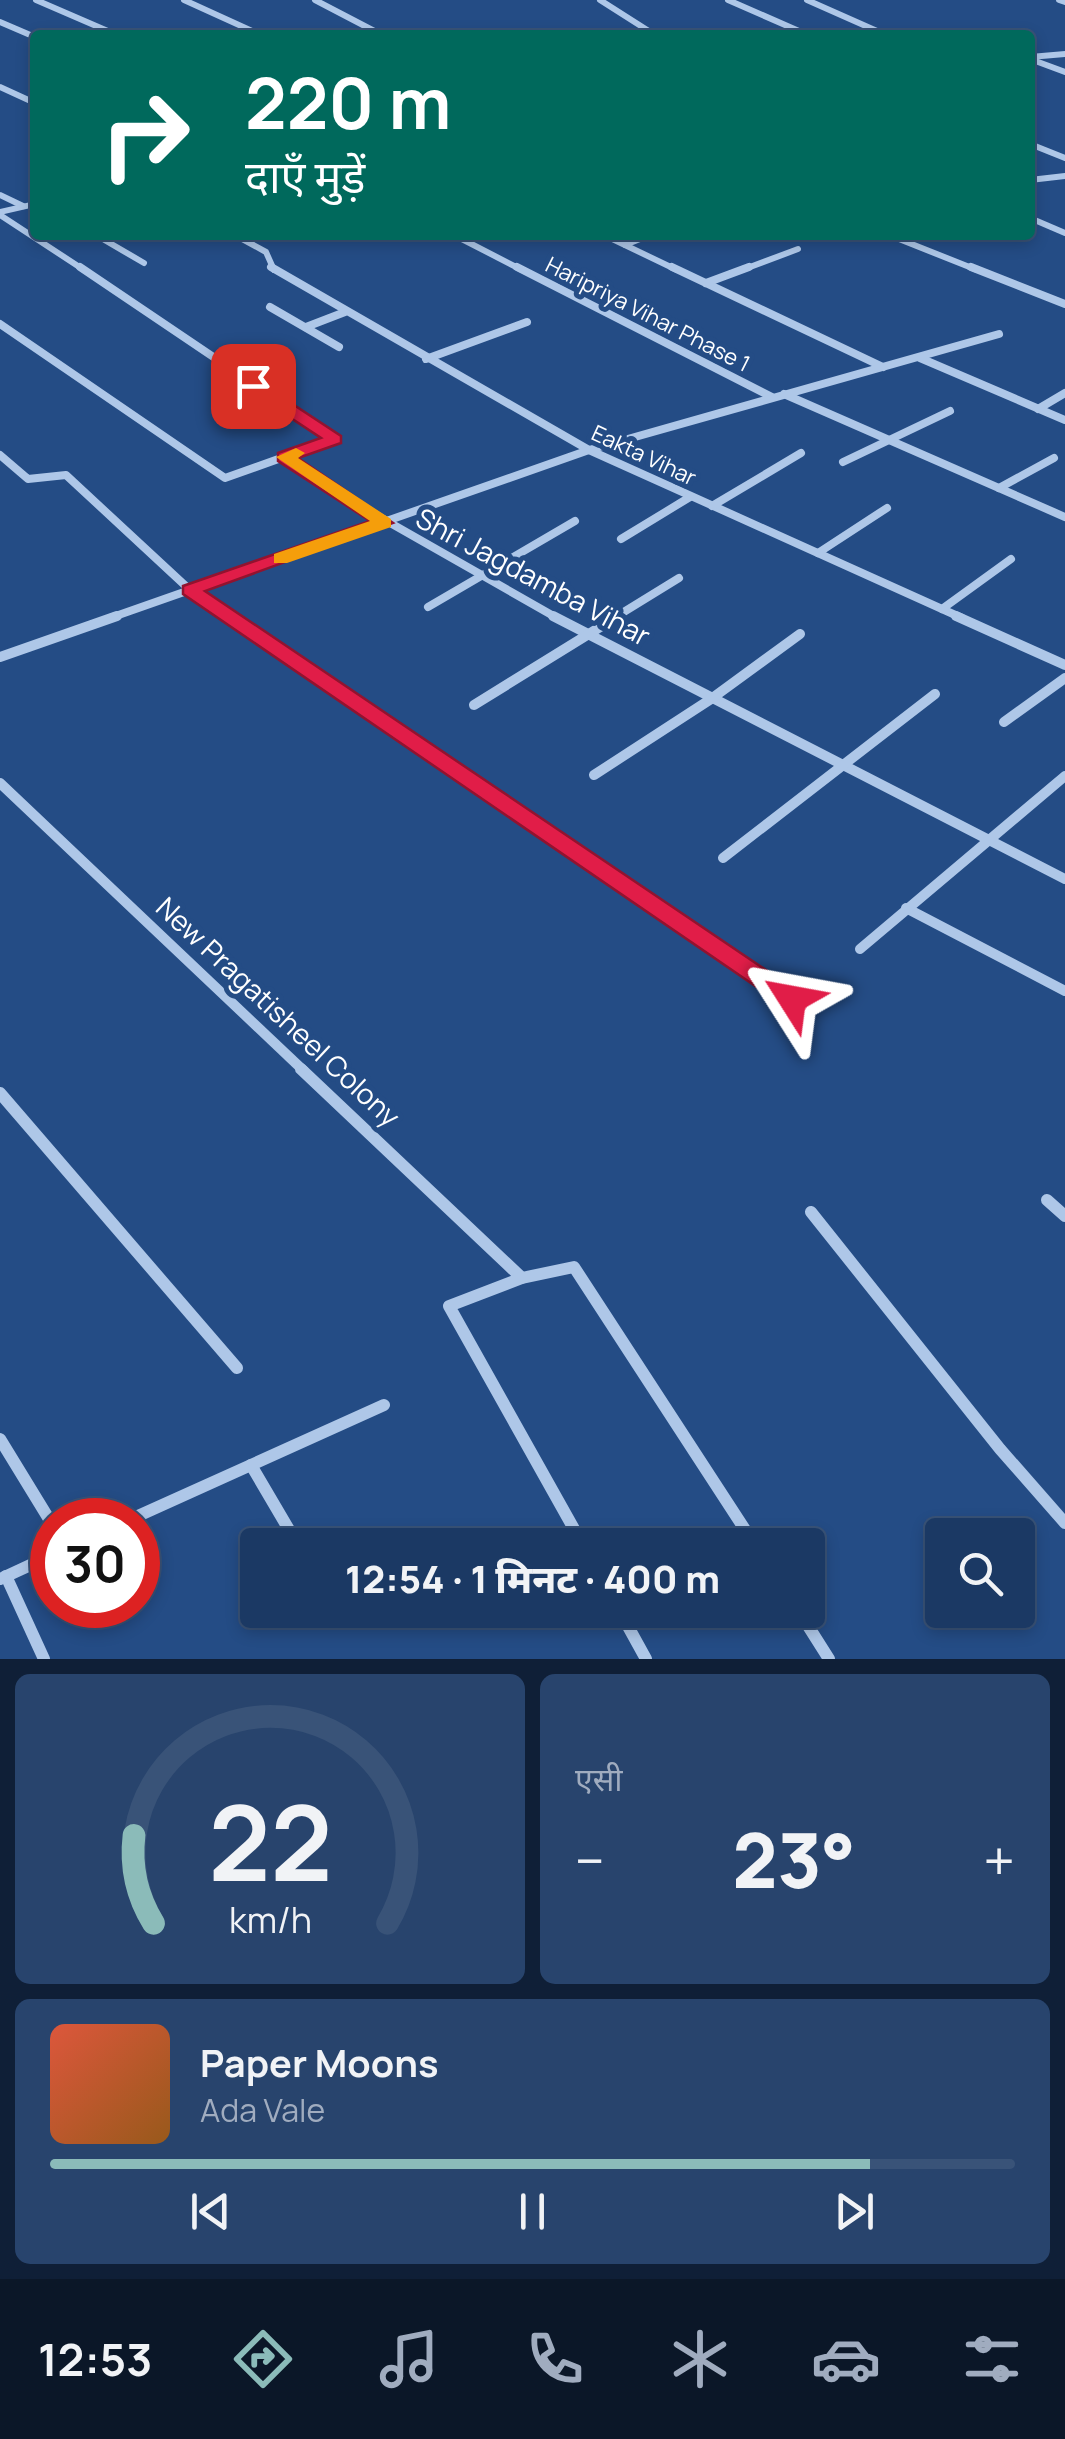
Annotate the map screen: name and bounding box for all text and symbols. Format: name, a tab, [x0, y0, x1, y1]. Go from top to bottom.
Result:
text: 220 m	[245, 54, 451, 150]
icon: right	[80, 70, 210, 200]
text: दाएँ मुड़ें	[245, 145, 365, 207]
street label: Haripriya Vihar Phase 1	[541, 249, 755, 379]
pin	[211, 344, 296, 429]
icon: arrive	[226, 359, 281, 414]
street label: Eakta Vihar	[587, 418, 701, 492]
street label: Shri Jagdamba Vihar	[410, 498, 657, 654]
street label: New Pragatisheel Colony	[148, 888, 409, 1135]
position arrow	[740, 947, 844, 1051]
speed limit sign: 30	[30, 1498, 160, 1628]
map controls	[925, 1518, 1035, 1628]
button: search	[925, 1518, 1035, 1628]
text: 12:54 · 1 मिनट · 400 m	[345, 1552, 720, 1604]
text: एसी	[575, 1757, 623, 1801]
text: 22	[208, 1770, 332, 1912]
text: 23°	[732, 1808, 856, 1911]
text: −	[575, 1822, 605, 1898]
text: +	[983, 1822, 1015, 1898]
text: km/h	[228, 1895, 312, 1944]
text: Paper Moons	[200, 2036, 439, 2088]
text: Ada Vale	[200, 2088, 325, 2132]
icon: previous	[183, 2184, 238, 2239]
icon: pause	[505, 2184, 560, 2239]
icon: next	[827, 2184, 882, 2239]
icon: directions	[228, 2324, 298, 2394]
icon: music	[374, 2324, 444, 2394]
icon: phone	[520, 2324, 590, 2394]
icon: climate	[665, 2324, 735, 2394]
icon: car	[811, 2324, 881, 2394]
icon: filters	[957, 2324, 1027, 2394]
text: 12:53	[38, 2328, 152, 2390]

